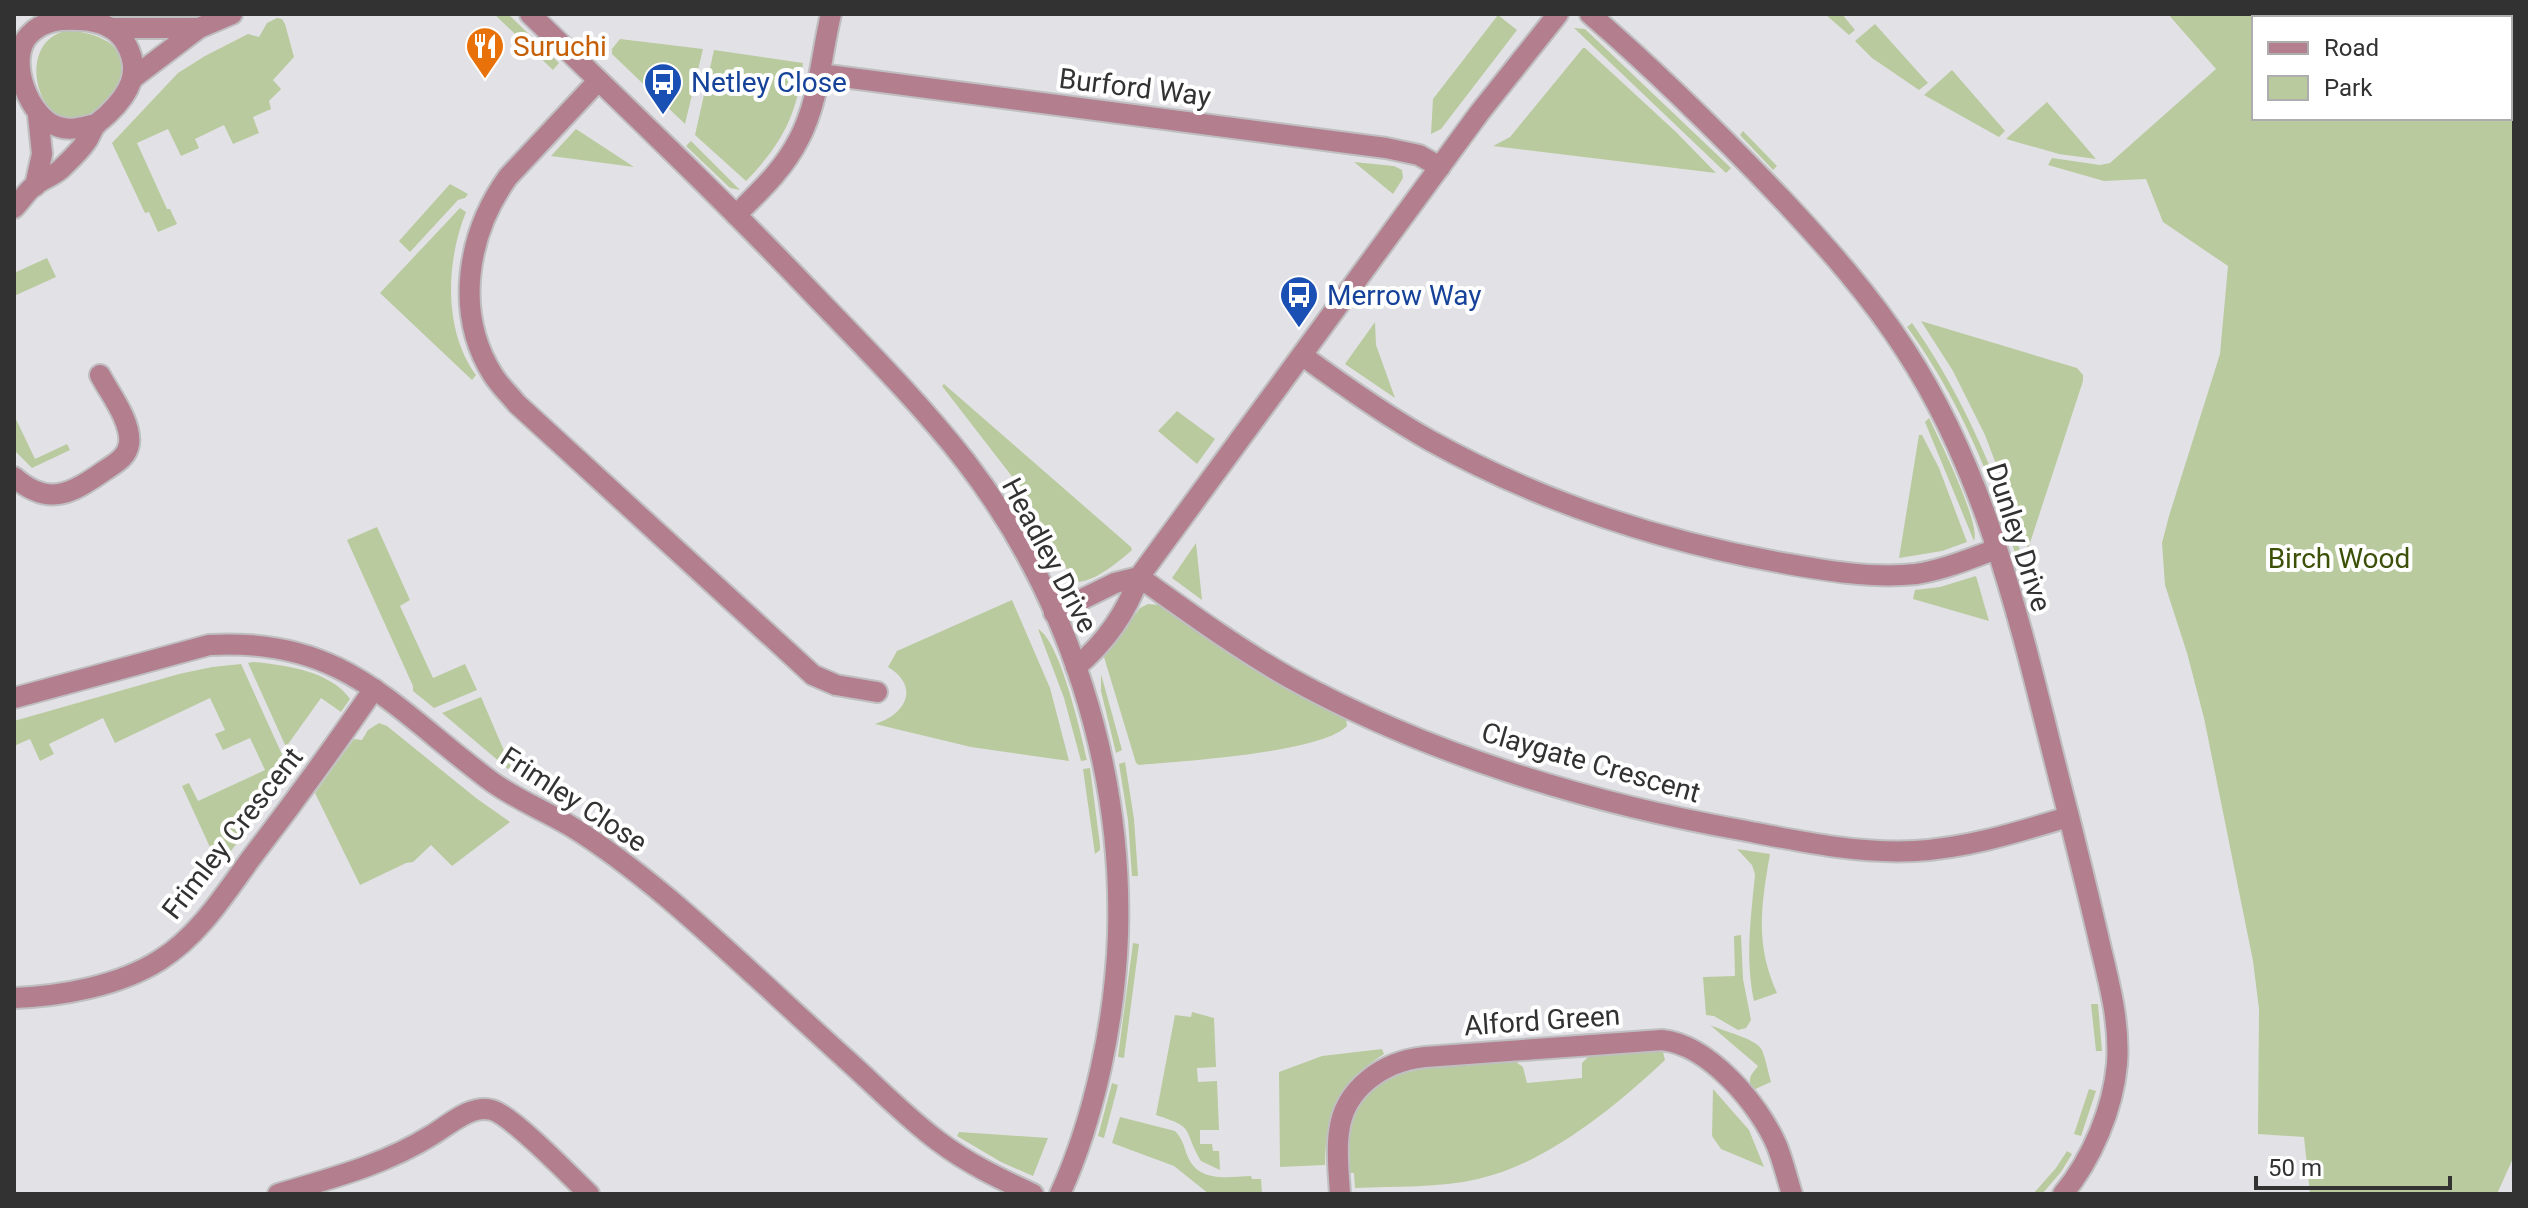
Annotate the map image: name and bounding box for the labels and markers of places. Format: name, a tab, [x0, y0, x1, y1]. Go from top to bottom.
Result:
restaurant icon: Suruchi	[464, 25, 506, 80]
place label: Suruchi	[513, 30, 607, 63]
bus stop icon: Netley Close	[642, 61, 684, 116]
place label: Netley Close	[691, 66, 847, 99]
bus stop icon: Merrow Way	[1278, 274, 1320, 329]
place label: Merrow Way	[1327, 279, 1482, 312]

